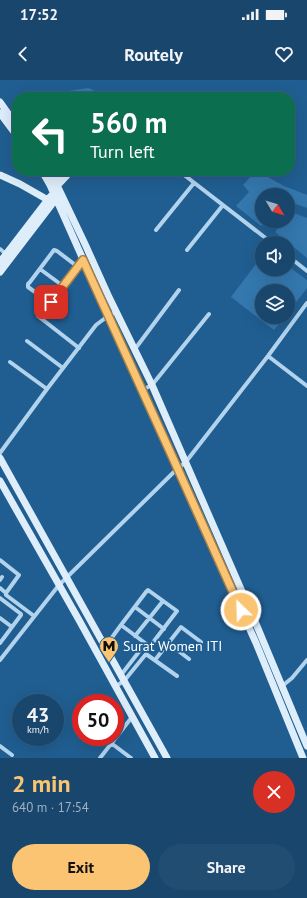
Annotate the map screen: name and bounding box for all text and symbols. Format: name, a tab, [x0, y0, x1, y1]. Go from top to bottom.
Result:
text: 17:52	[20, 5, 58, 24]
icon: back	[12, 43, 34, 65]
text: Routely	[124, 43, 183, 66]
icon: heart	[273, 43, 295, 65]
text: 560 m	[90, 104, 167, 141]
icon: left	[24, 108, 76, 160]
text: Turn left	[90, 140, 155, 163]
north arrow	[255, 188, 295, 228]
map controls	[255, 188, 295, 324]
button: sound	[255, 236, 295, 276]
button: layers	[255, 284, 295, 324]
pin	[34, 285, 68, 319]
icon: arrive	[40, 291, 62, 313]
position arrow	[220, 589, 262, 631]
metro station icon: Surat Women ITI	[98, 635, 120, 663]
place label: Surat Women ITI	[123, 637, 222, 655]
speed limit sign: 50	[72, 694, 124, 746]
text: 43	[27, 702, 49, 728]
text: km/h	[27, 723, 49, 736]
text: 2 min	[12, 768, 71, 799]
button: close	[253, 771, 295, 813]
text: 640 m · 17:54	[12, 799, 89, 816]
button: Exit	[12, 844, 150, 890]
button: Share	[158, 844, 295, 890]

